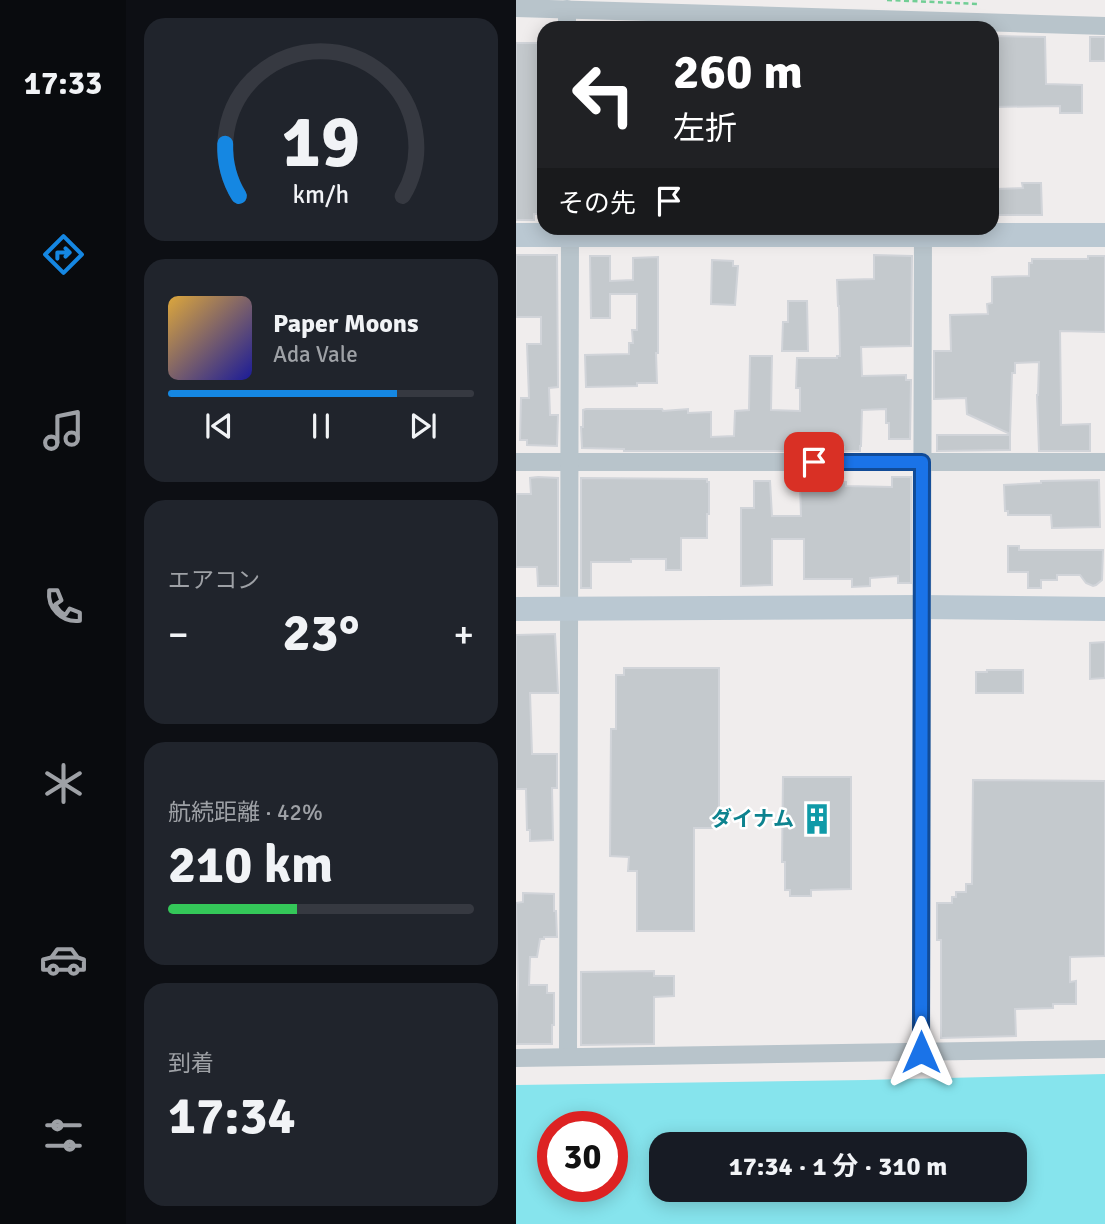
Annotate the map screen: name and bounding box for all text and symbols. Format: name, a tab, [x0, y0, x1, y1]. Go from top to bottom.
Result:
text: 260 m	[673, 42, 803, 102]
icon: left	[558, 49, 649, 140]
text: 17:33	[24, 64, 102, 103]
text: 19	[282, 98, 360, 187]
text: 左折	[673, 109, 737, 148]
text: km/h	[293, 178, 349, 209]
icon: arrive	[650, 182, 688, 220]
text: その先	[558, 188, 636, 220]
icon: directions	[39, 230, 88, 279]
text: Paper Moons	[273, 308, 419, 340]
text: Ada Vale	[273, 340, 358, 369]
icon: music	[39, 406, 88, 455]
icon: previous	[200, 407, 238, 445]
icon: pause	[302, 407, 340, 445]
icon: next	[404, 407, 442, 445]
pin	[784, 432, 844, 492]
icon: arrive	[795, 443, 833, 481]
text: エアコン	[168, 566, 260, 595]
icon: phone	[39, 582, 88, 631]
text: 23°	[283, 601, 359, 665]
text: −	[168, 611, 189, 658]
text: +	[453, 611, 474, 658]
icon: climate	[39, 759, 88, 808]
text: 航続距離 · 42%	[168, 798, 323, 827]
building icon: ダイナム	[800, 802, 834, 836]
place label: ダイナム	[711, 806, 794, 832]
text: 210 km	[168, 833, 333, 897]
icon: car	[39, 935, 88, 984]
position arrow	[884, 1015, 958, 1089]
text: 到着	[168, 1049, 214, 1078]
text: 17:34	[168, 1084, 296, 1148]
icon: filters	[39, 1111, 88, 1160]
speed limit sign: 30	[537, 1111, 628, 1202]
text: 17:34 · 1 分 · 310 m	[729, 1151, 947, 1183]

